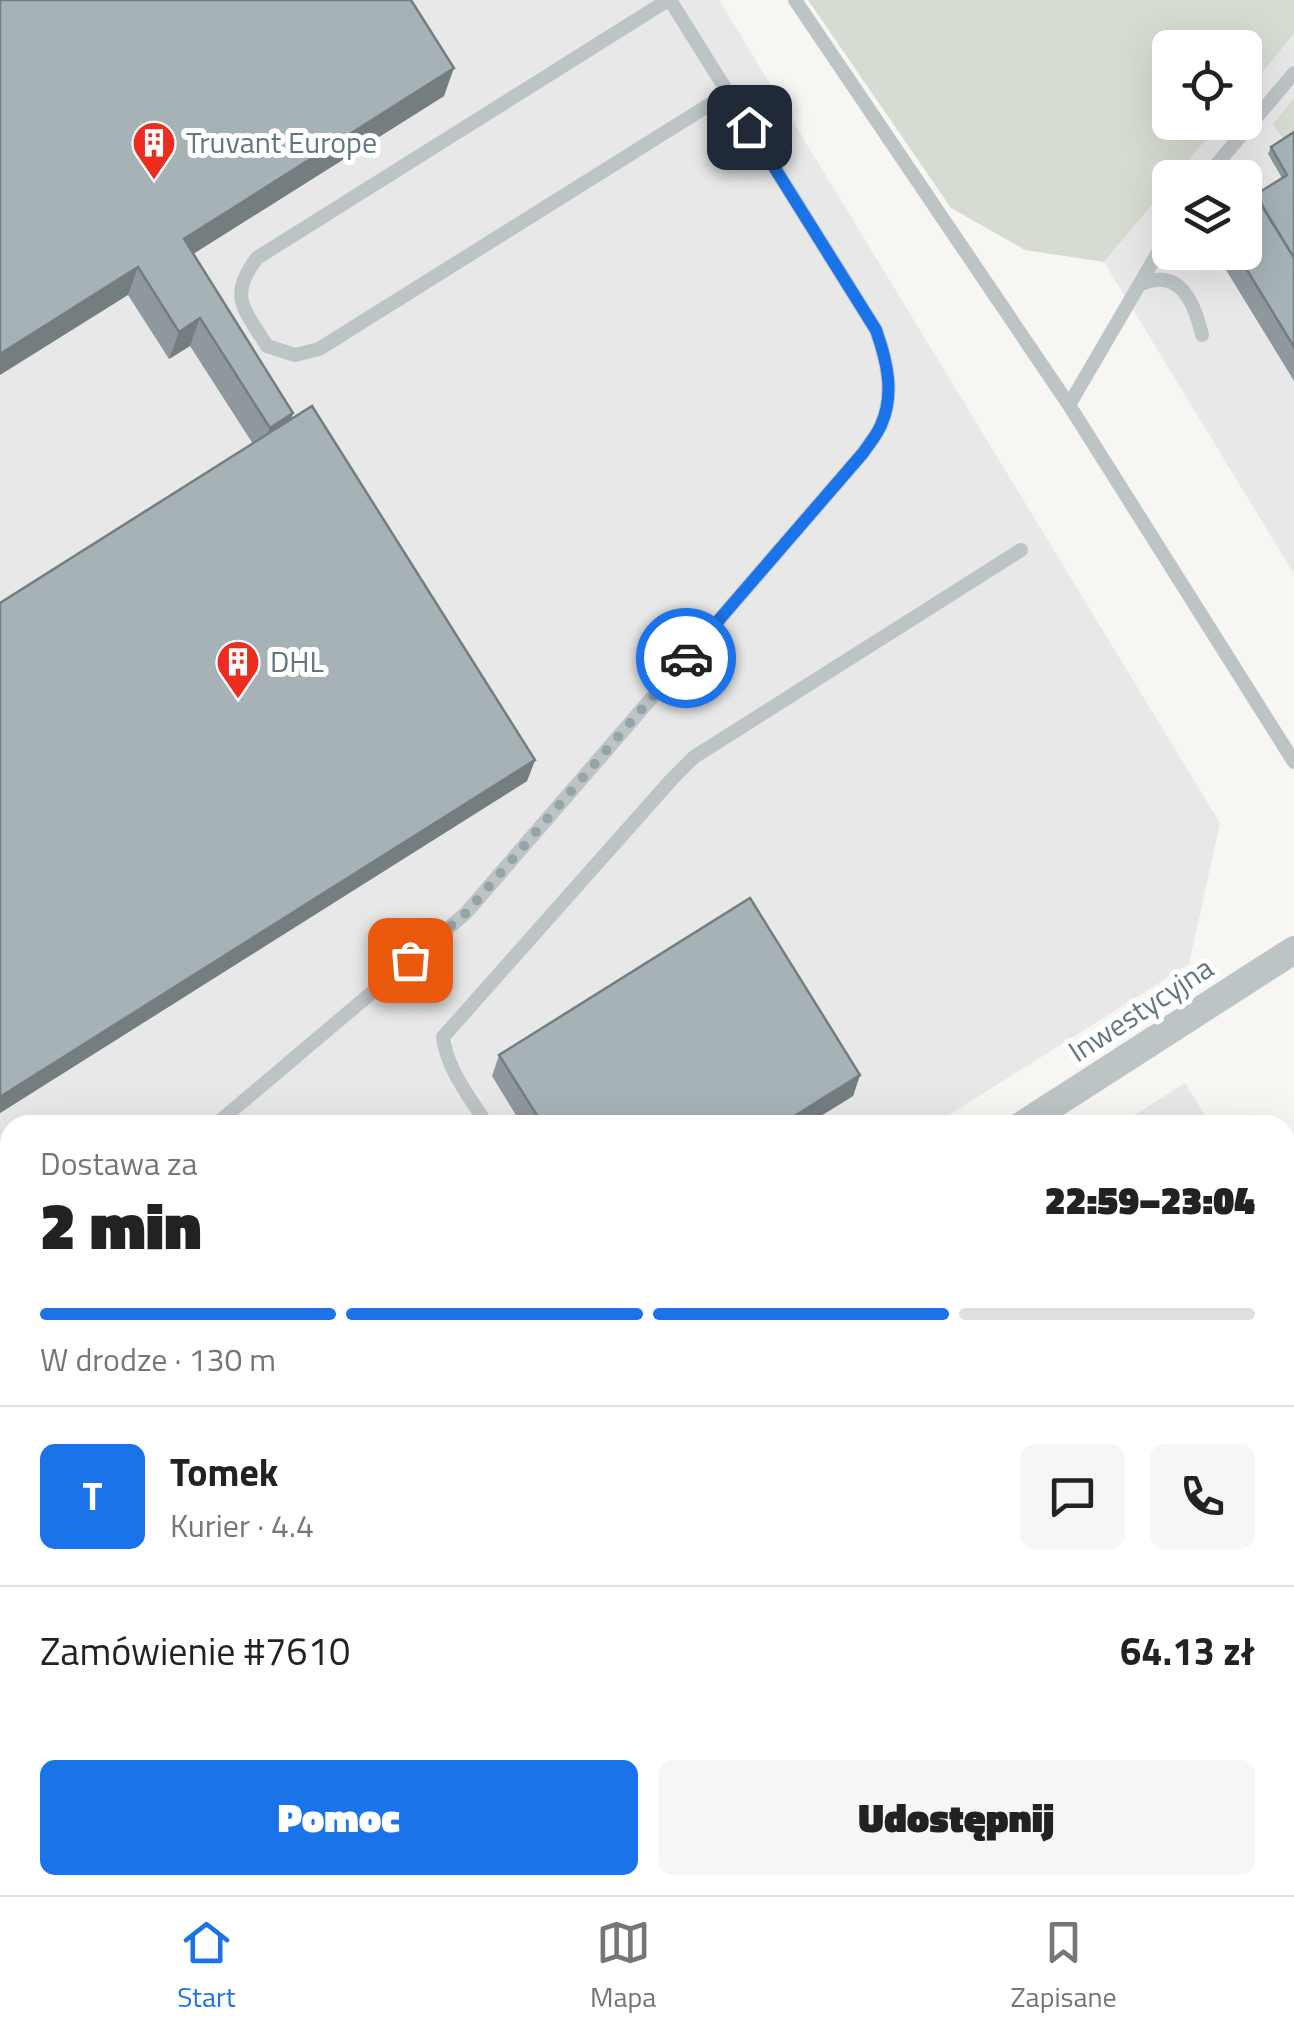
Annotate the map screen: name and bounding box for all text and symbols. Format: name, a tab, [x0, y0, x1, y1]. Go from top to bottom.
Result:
map controls	[1152, 30, 1262, 270]
button: locate	[1152, 30, 1262, 140]
pin	[707, 85, 792, 170]
icon: home	[722, 100, 777, 155]
place label: Truvant Europe	[186, 119, 377, 165]
building icon: Truvant Europe	[131, 120, 177, 181]
button: layers	[1152, 160, 1262, 270]
courier	[636, 608, 736, 708]
icon: car	[659, 631, 714, 686]
place label: DHL	[270, 638, 324, 684]
building icon: DHL	[215, 639, 261, 700]
pin	[368, 918, 453, 1003]
icon: bag	[383, 933, 438, 988]
street label: Inwestycyjna	[1059, 945, 1222, 1073]
text: Dostawa za	[40, 1139, 198, 1187]
text: 22:59–23:04	[1045, 1171, 1255, 1229]
text: 2 min	[40, 1175, 201, 1274]
text: W drodze · 130 m	[40, 1335, 276, 1383]
text: Tomek	[170, 1443, 278, 1501]
button: chat	[1020, 1444, 1125, 1549]
button: phone	[1150, 1444, 1255, 1549]
text: T	[83, 1467, 103, 1525]
text: Kurier · 4.4	[170, 1501, 314, 1549]
text: Zamówienie #7610	[40, 1622, 350, 1680]
text: 64.13 zł	[1120, 1622, 1255, 1680]
button: Pomoc	[40, 1760, 638, 1875]
button: Udostępnij	[658, 1760, 1255, 1875]
tab: Start	[177, 1915, 235, 2018]
tab: Mapa	[590, 1915, 656, 2018]
tab: Zapisane	[1011, 1915, 1117, 2018]

